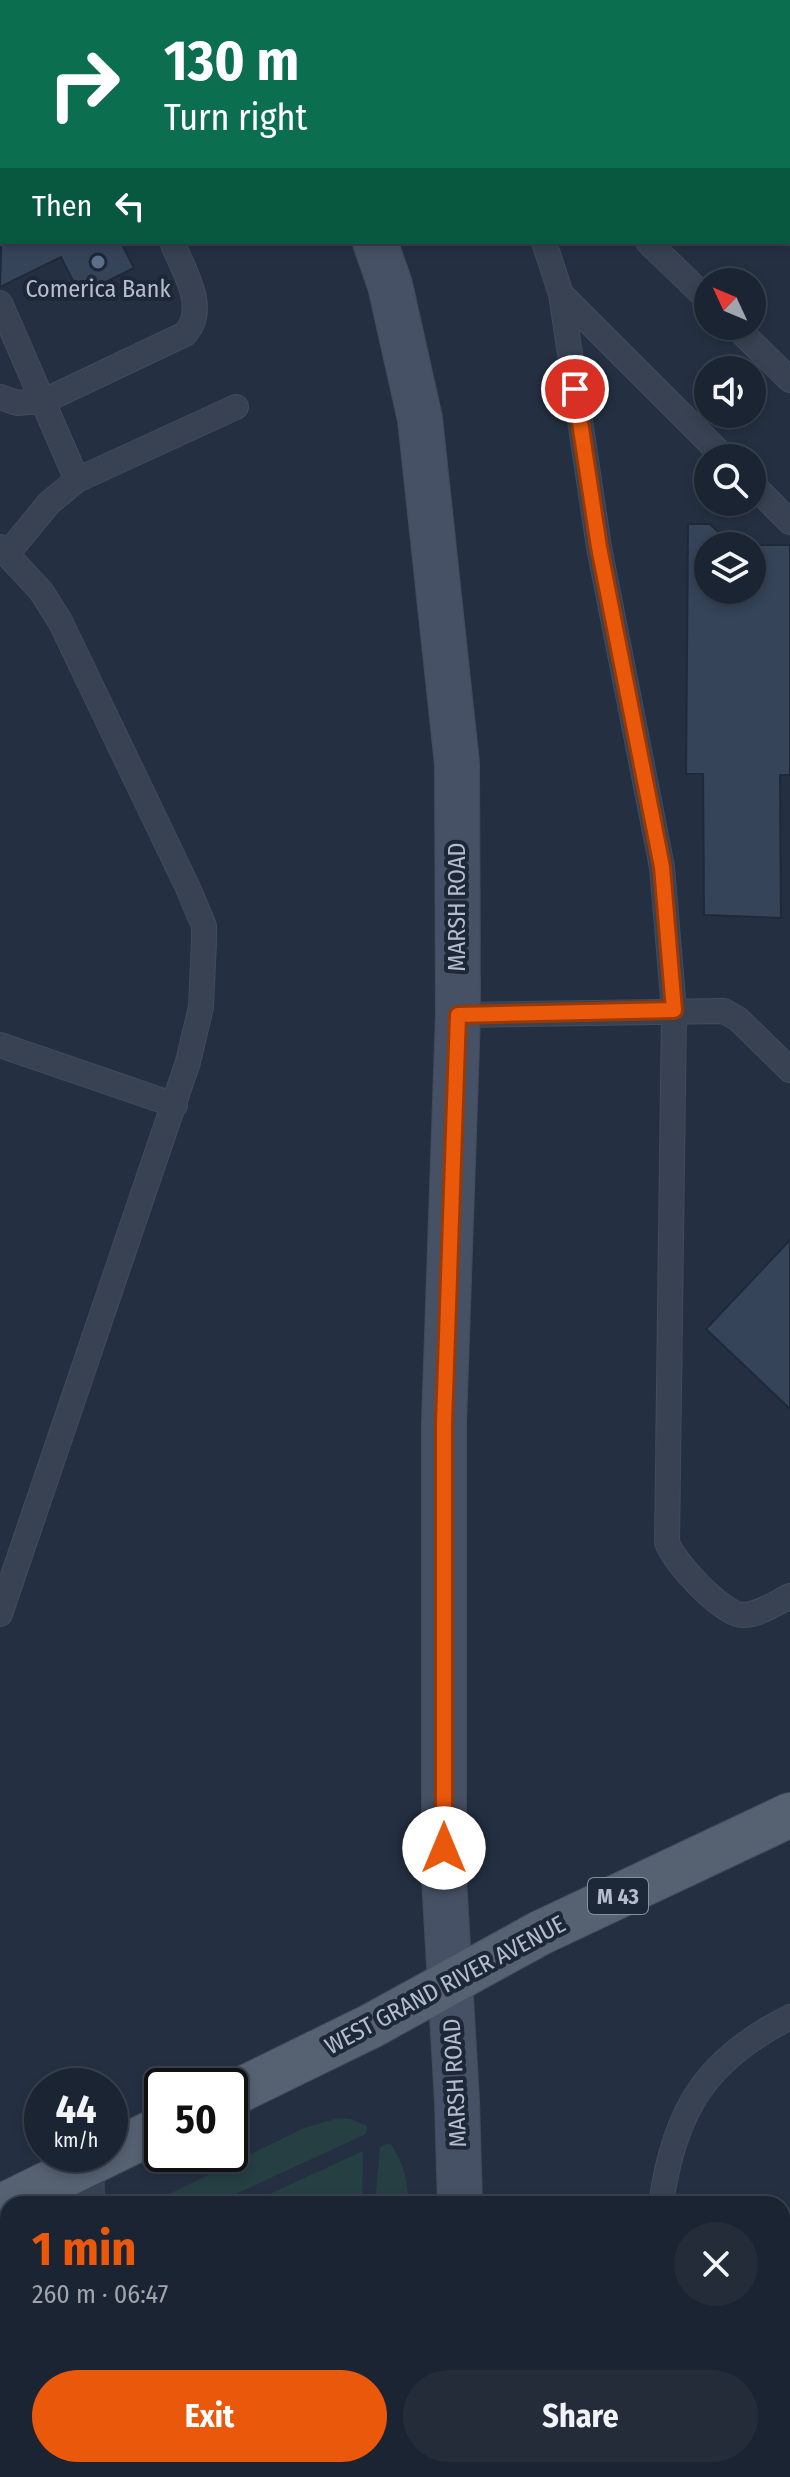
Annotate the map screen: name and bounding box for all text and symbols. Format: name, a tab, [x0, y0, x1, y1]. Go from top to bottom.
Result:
text: 130 m	[164, 28, 299, 95]
icon: right	[32, 32, 136, 136]
text: Turn right	[164, 96, 307, 140]
icon: left	[108, 184, 152, 228]
text: Then	[32, 188, 92, 224]
marker: Comerica Bank	[89, 253, 107, 271]
north arrow	[694, 268, 766, 340]
map controls	[694, 268, 766, 604]
place label: Comerica Bank	[25, 275, 171, 303]
pin	[541, 355, 609, 423]
button: sound	[694, 356, 766, 428]
icon: arrive	[553, 367, 597, 411]
button: search	[694, 444, 766, 516]
button: layers	[694, 532, 766, 604]
street label: MARSH ROAD	[443, 843, 471, 971]
position arrow	[402, 1806, 486, 1890]
road number: M 43	[588, 1878, 648, 1914]
street label: WEST GRAND RIVER AVENUE	[320, 1910, 570, 2060]
street label: MARSH ROAD	[438, 2018, 472, 2148]
speed limit sign: 50	[144, 2068, 248, 2172]
text: 44	[55, 2086, 97, 2134]
text: km/h	[54, 2128, 98, 2152]
text: 1 min	[32, 2220, 137, 2278]
button: close	[674, 2222, 758, 2306]
text: 260 m · 06:47	[32, 2279, 168, 2310]
button: Exit	[32, 2370, 387, 2462]
button: Share	[403, 2370, 758, 2462]

